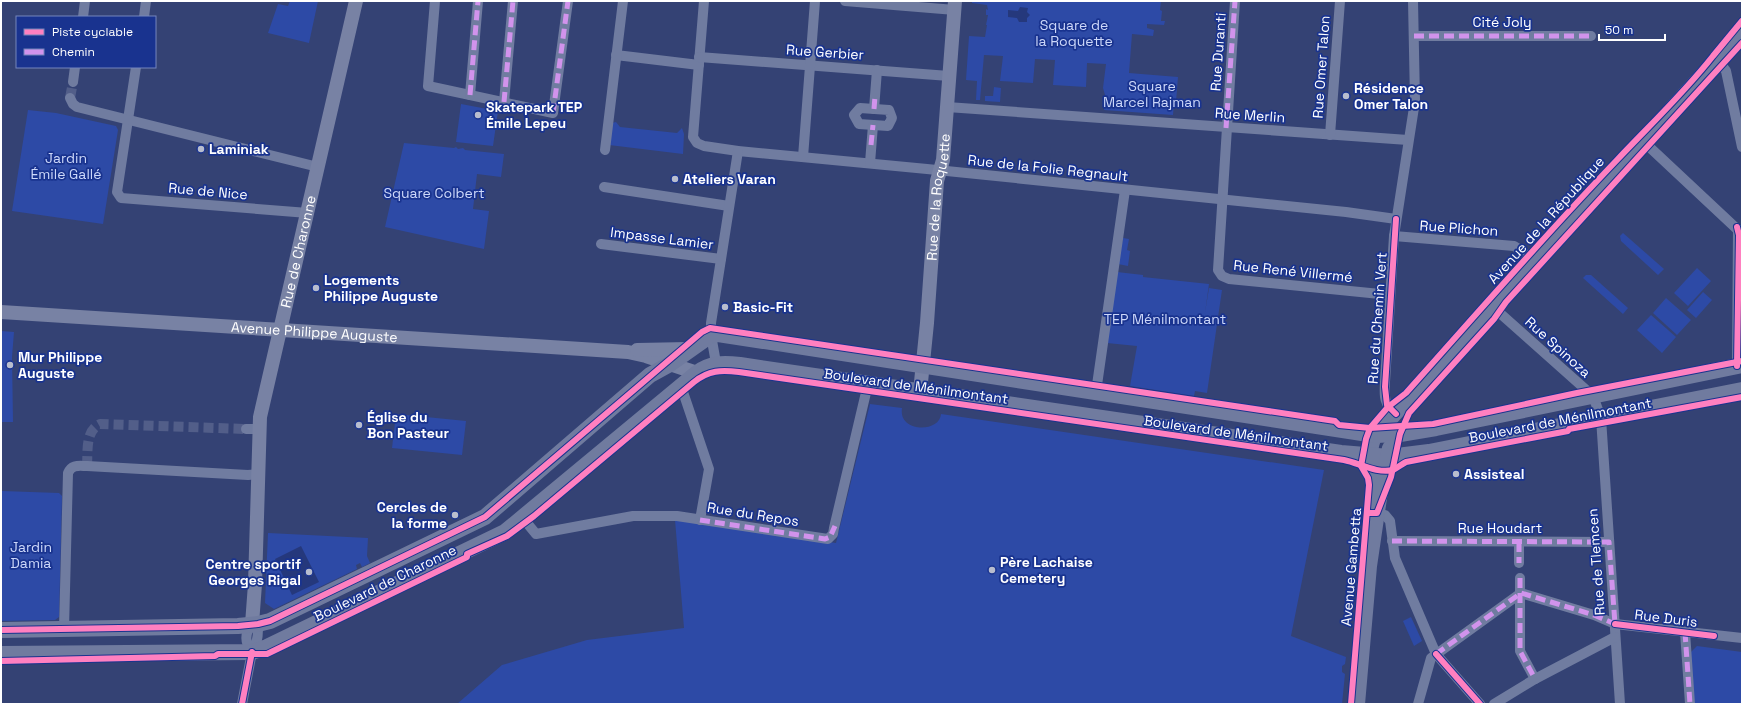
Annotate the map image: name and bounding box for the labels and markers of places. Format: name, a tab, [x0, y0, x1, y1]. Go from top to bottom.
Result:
place label: Résidence Omer Talon	[1354, 79, 1428, 113]
marker: Résidence Omer Talon	[1341, 91, 1351, 101]
place label: Skatepark TEP Émile Lepeu	[486, 98, 583, 132]
marker: Skatepark TEP Émile Lepeu	[473, 110, 483, 120]
place label: Laminiak	[209, 140, 269, 158]
marker: Laminiak	[196, 144, 206, 154]
place label: Ateliers Varan	[683, 170, 776, 188]
marker: Ateliers Varan	[670, 174, 680, 184]
place label: Logements Philippe Auguste	[324, 271, 438, 305]
marker: Logements Philippe Auguste	[311, 283, 321, 293]
place label: Basic-Fit	[733, 298, 793, 316]
marker: Basic-Fit	[720, 302, 730, 312]
place label: Mur Philippe Auguste	[18, 348, 102, 382]
marker: Mur Philippe Auguste	[5, 360, 15, 370]
place label: Église du Bon Pasteur	[367, 408, 449, 442]
marker: Église du Bon Pasteur	[354, 420, 364, 430]
place label: Assisteal	[1464, 465, 1525, 483]
marker: Assisteal	[1451, 469, 1461, 479]
place label: Cercles de la forme	[377, 498, 447, 532]
marker: Cercles de la forme	[450, 510, 460, 520]
place label: Père Lachaise Cemetery	[1000, 553, 1093, 587]
place label: Centre sportif Georges Rigal	[206, 555, 301, 589]
marker: Père Lachaise Cemetery	[987, 565, 997, 575]
marker: Centre sportif Georges Rigal	[304, 567, 314, 577]

